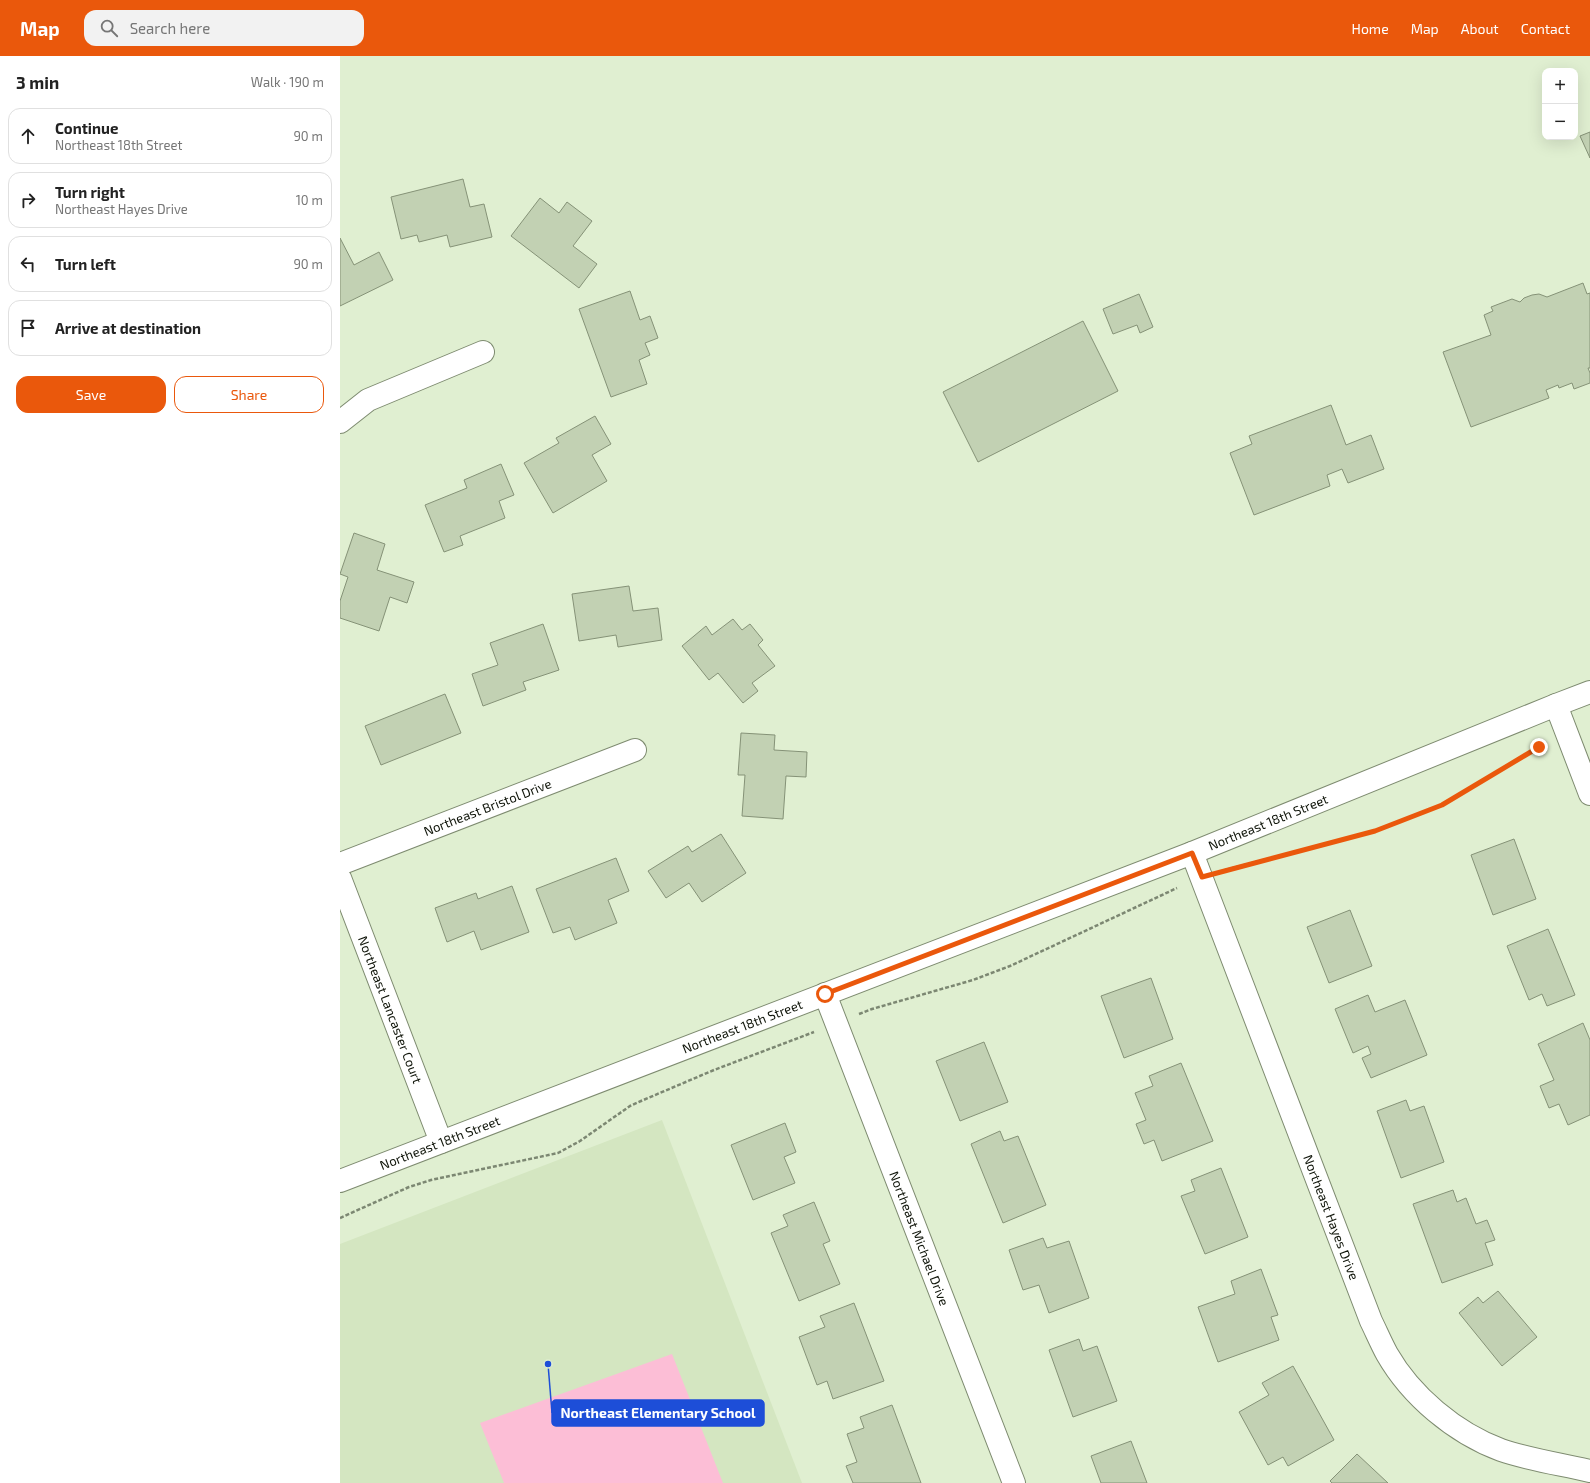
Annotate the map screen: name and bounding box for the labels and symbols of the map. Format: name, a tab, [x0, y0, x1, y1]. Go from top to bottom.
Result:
route end	[1530, 738, 1548, 756]
street label: Northeast Bristol Drive	[421, 775, 554, 839]
street label: Northeast 18th Street	[1206, 791, 1330, 854]
street label: Northeast Lancaster Court	[355, 934, 426, 1086]
route start	[816, 985, 834, 1003]
street label: Northeast 18th Street	[680, 996, 805, 1057]
street label: Northeast 18th Street	[377, 1112, 502, 1173]
street label: Northeast Hayes Drive	[1300, 1152, 1363, 1282]
street label: Northeast Michael Drive	[886, 1169, 953, 1308]
callout: Northeast Elementary School	[552, 1400, 764, 1426]
text: Northeast Elementary School	[561, 1404, 756, 1421]

